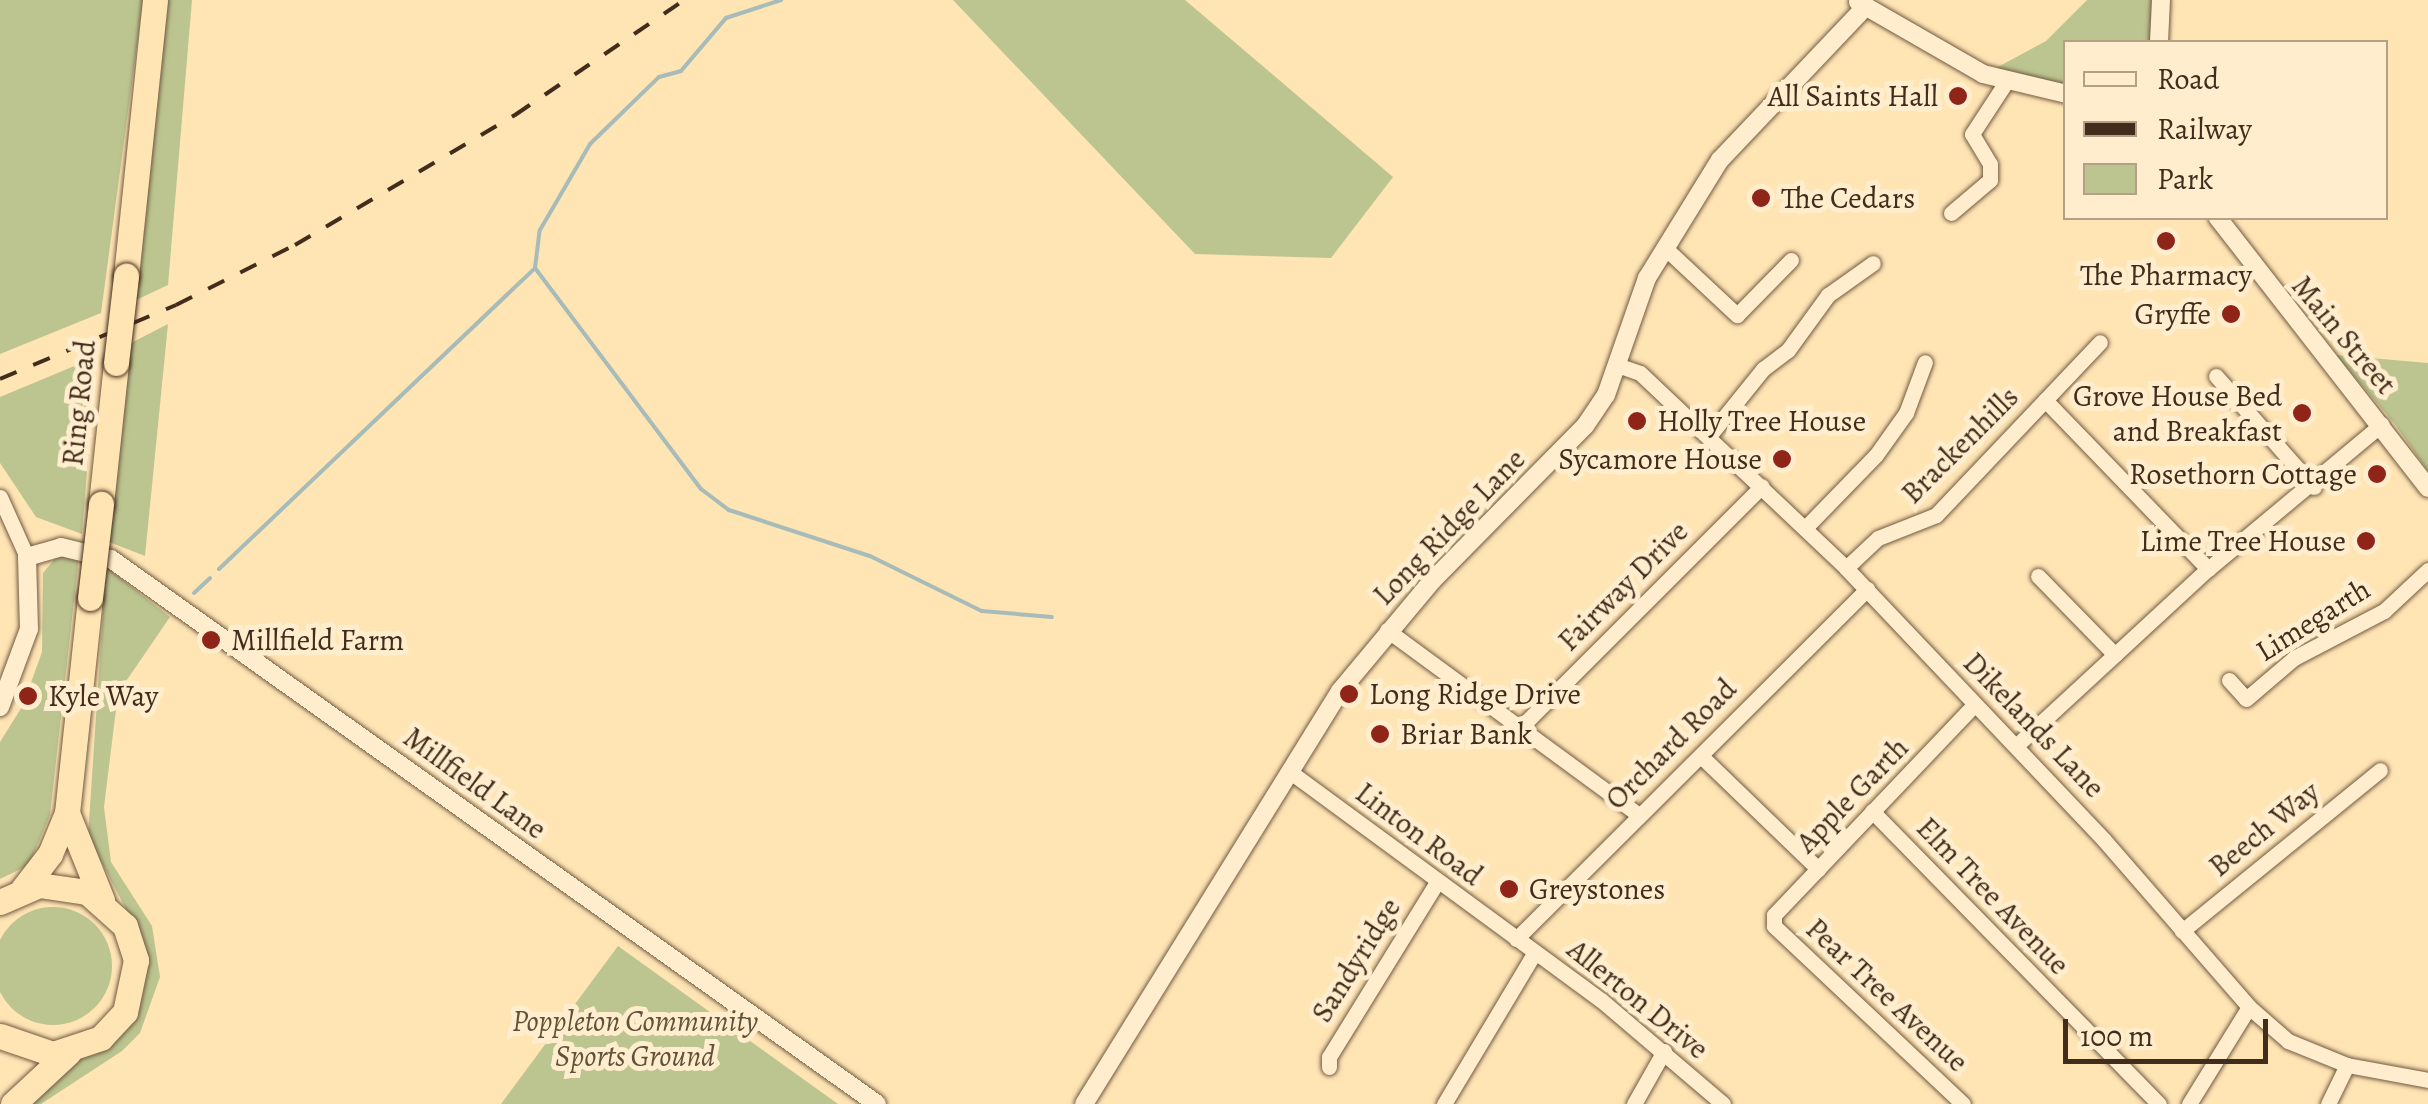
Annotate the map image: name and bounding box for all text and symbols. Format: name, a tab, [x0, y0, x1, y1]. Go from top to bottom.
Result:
legend	[2063, 40, 2388, 220]
text: Road	[2157, 59, 2219, 99]
place label: All Saints Hall	[1768, 78, 1938, 114]
marker: All Saints Hall	[1947, 85, 1969, 107]
text: Railway	[2157, 109, 2252, 149]
text: Park	[2157, 159, 2213, 199]
place label: The Cedars	[1781, 180, 1915, 216]
marker: The Cedars	[1750, 187, 1772, 209]
marker: The Pharmacy	[2155, 230, 2177, 252]
place label: The Pharmacy	[2080, 257, 2252, 293]
street label: Main Street	[2284, 268, 2404, 402]
place label: Gryffe	[2134, 296, 2211, 332]
marker: Gryffe	[2220, 303, 2242, 325]
street label: Ring Road	[54, 338, 104, 468]
place label: Grove House Bed and Breakfast	[2073, 378, 2282, 448]
street label: Brackenhills	[1894, 379, 2026, 511]
marker: Grove House Bed and Breakfast	[2291, 402, 2313, 424]
place label: Holly Tree House	[1657, 403, 1866, 439]
marker: Holly Tree House	[1626, 410, 1648, 432]
street label: Long Ridge Lane	[1365, 441, 1533, 613]
place label: Sycamore House	[1558, 441, 1762, 477]
marker: Sycamore House	[1771, 448, 1793, 470]
place label: Rosethorn Cottage	[2129, 456, 2357, 492]
marker: Rosethorn Cottage	[2366, 463, 2388, 485]
street label: Fairway Drive	[1550, 513, 1696, 659]
place label: Lime Tree House	[2140, 523, 2346, 559]
marker: Lime Tree House	[2355, 530, 2377, 552]
street label: Limegarth	[2249, 571, 2377, 669]
place label: Millfield Farm	[231, 622, 404, 658]
marker: Millfield Farm	[200, 629, 222, 651]
street label: Dikelands Lane	[1956, 645, 2112, 805]
street label: Orchard Road	[1598, 671, 1744, 817]
place label: Long Ridge Drive	[1369, 676, 1581, 712]
place label: Kyle Way	[48, 678, 158, 714]
marker: Long Ridge Drive	[1338, 683, 1360, 705]
marker: Kyle Way	[17, 685, 39, 707]
place label: Briar Bank	[1400, 716, 1532, 752]
street label: Millfield Lane	[397, 719, 553, 847]
marker: Briar Bank	[1369, 723, 1391, 745]
street label: Apple Garth	[1788, 730, 1916, 860]
street label: Beech Way	[2202, 774, 2326, 884]
street label: Linton Road	[1348, 775, 1490, 893]
street label: Elm Tree Avenue	[1909, 810, 2077, 982]
place label: Greystones	[1529, 871, 1665, 907]
marker: Greystones	[1498, 878, 1520, 900]
street label: Sandyridge	[1304, 891, 1408, 1029]
street label: Pear Tree Avenue	[1798, 911, 1976, 1079]
street label: Allerton Drive	[1560, 931, 1716, 1067]
scale bar	[2068, 999, 2273, 1061]
park label: Poppleton Community Sports Ground	[512, 1003, 758, 1074]
text: 100 m	[2080, 1016, 2153, 1056]

